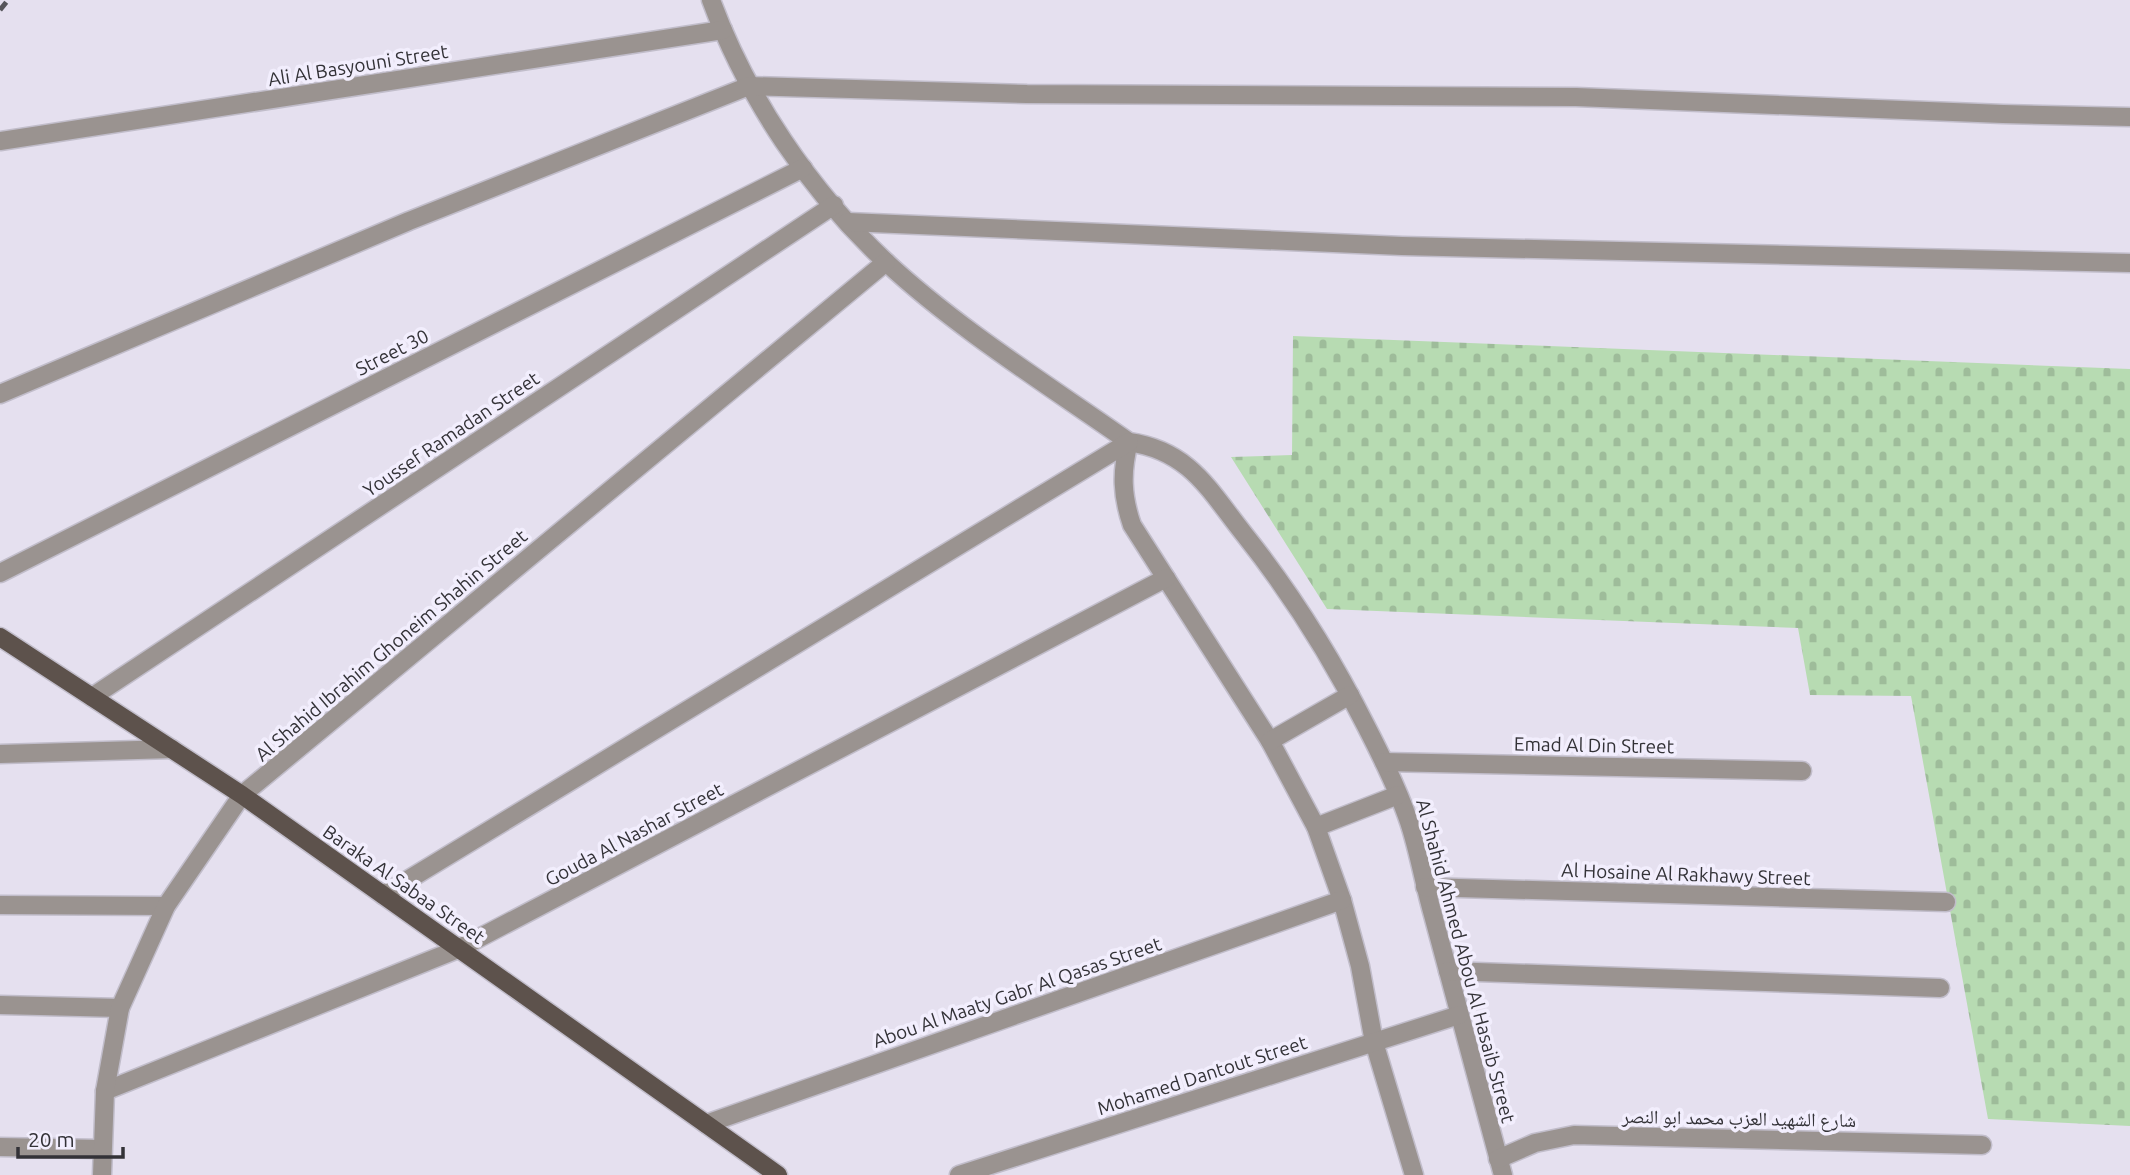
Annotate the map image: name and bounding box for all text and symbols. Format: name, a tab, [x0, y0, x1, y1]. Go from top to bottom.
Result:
street label: Ali Al Basyouni Street	[266, 40, 450, 90]
street label: Street 30	[352, 324, 432, 380]
street label: Youssef Ramadan Street	[359, 367, 544, 501]
street label: Al Shahid Ibrahim Ghoneim Shahin Street	[251, 524, 532, 765]
street label: Emad Al Din Street	[1514, 733, 1675, 757]
street label: Gouda Al Nashar Street	[541, 777, 727, 890]
street label: Al Shahid Ahmed Abou Al Hasaib Street	[1412, 797, 1520, 1126]
street label: Baraka Al Sabaa Street	[319, 820, 489, 948]
street label: Al Hosaine Al Rakhawy Street	[1561, 859, 1812, 889]
street label: Abou Al Maaty Gabr Al Qasas Street	[870, 932, 1165, 1052]
street label: Mohamed Dantout Street	[1095, 1031, 1310, 1119]
street label: شارع الشهيد العزب محمد ابو النصر	[1621, 1105, 1856, 1132]
scale bar	[18, 1116, 122, 1160]
text: 20 m	[28, 1127, 75, 1151]

